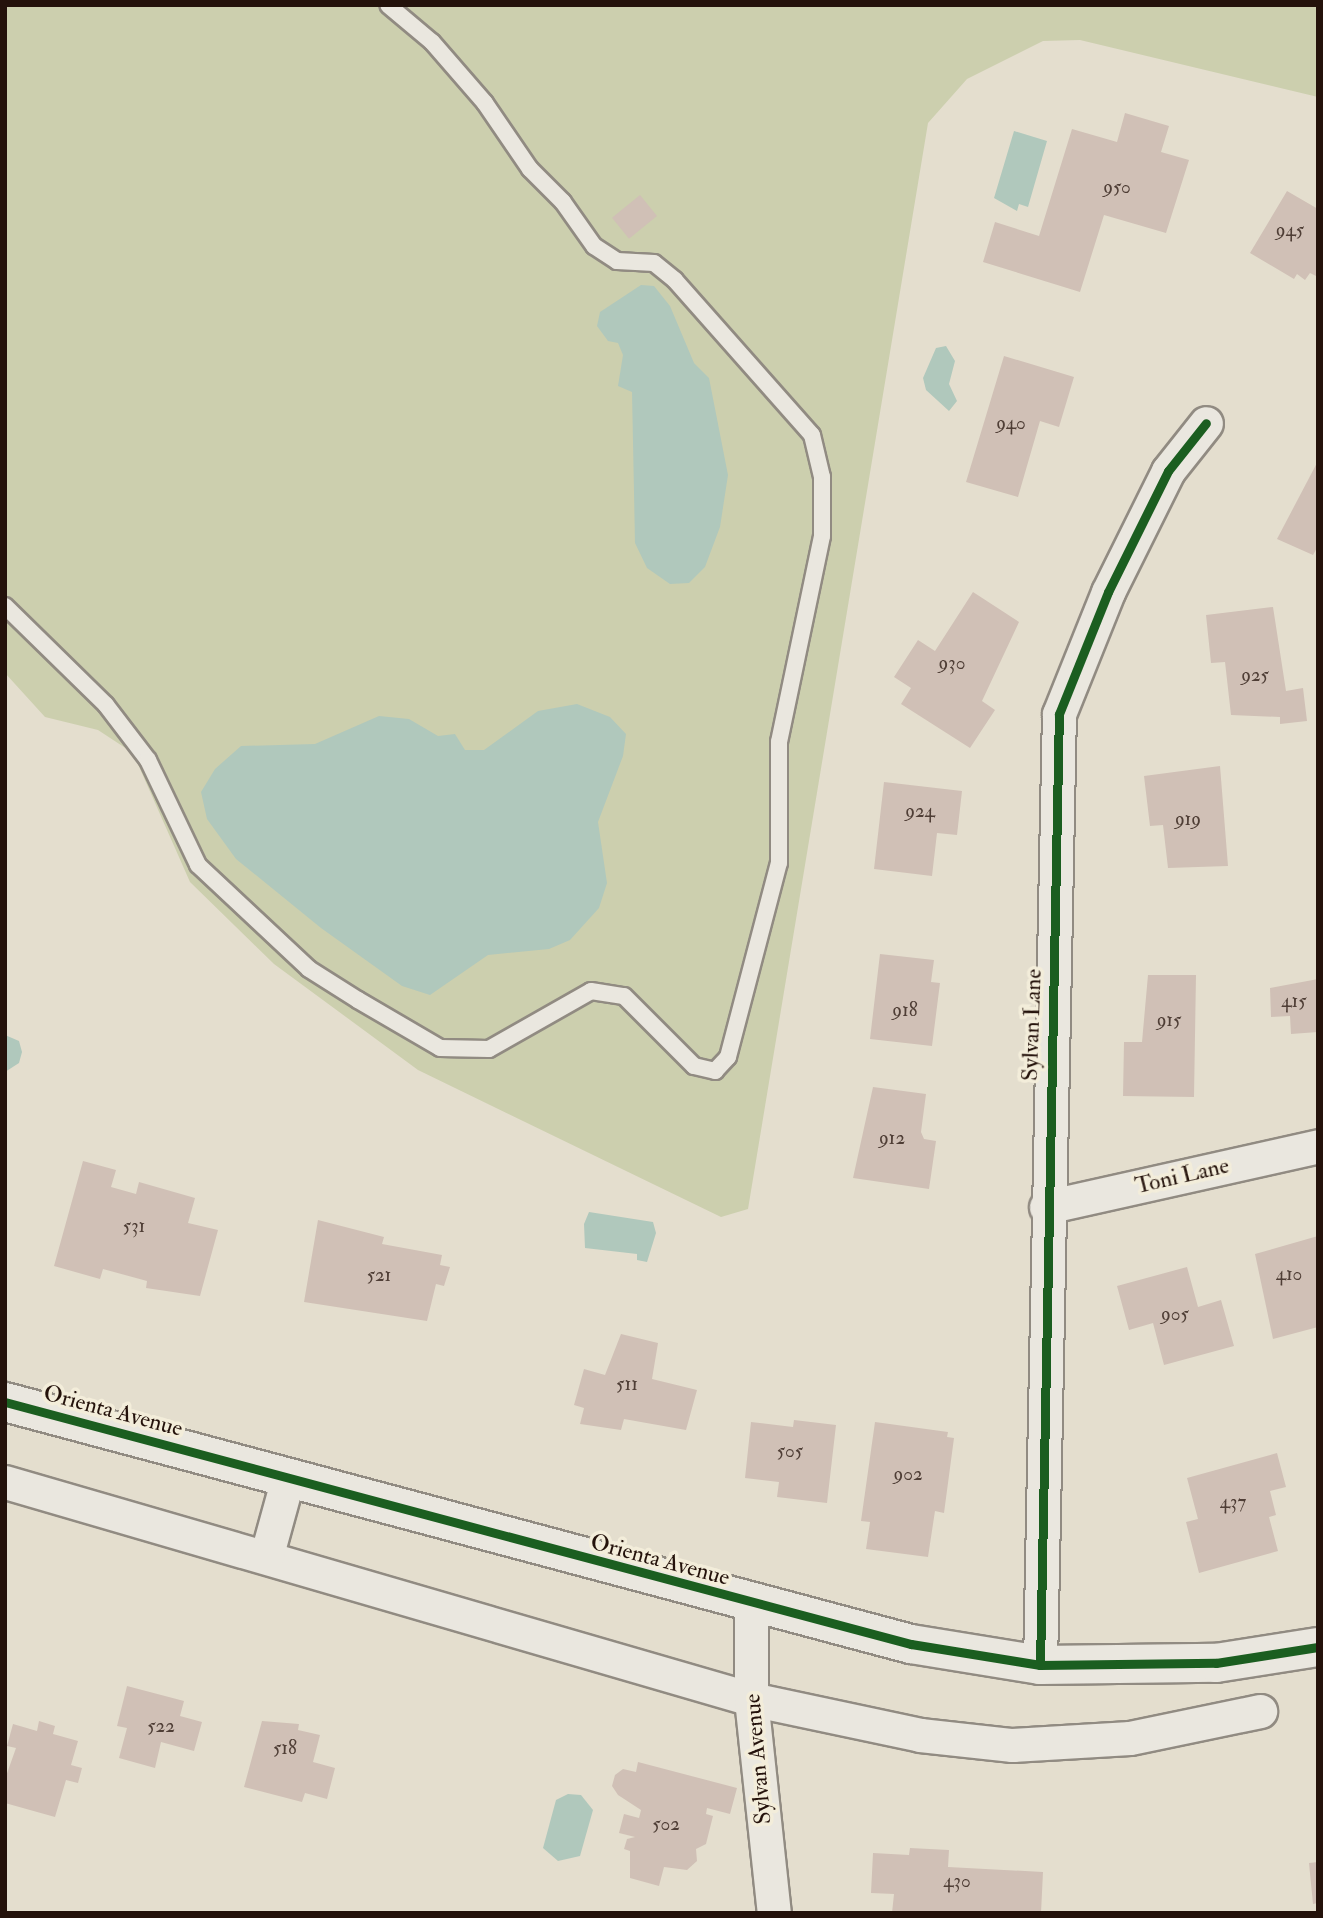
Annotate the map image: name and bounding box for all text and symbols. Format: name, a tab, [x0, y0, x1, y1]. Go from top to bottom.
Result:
house number: 950	[1103, 177, 1131, 199]
house number: 945	[1276, 220, 1304, 242]
house number: 940	[996, 413, 1026, 435]
house number: 930	[939, 653, 965, 675]
house number: 925	[1241, 665, 1269, 687]
house number: 924	[905, 801, 935, 823]
house number: 919	[1175, 809, 1201, 831]
street label: Sylvan Lane	[1016, 969, 1048, 1081]
house number: 415	[1281, 991, 1307, 1013]
house number: 918	[892, 1000, 918, 1022]
house number: 915	[1157, 1010, 1181, 1032]
house number: 912	[879, 1128, 905, 1150]
street label: Toni Lane	[1132, 1152, 1232, 1200]
house number: 531	[123, 1216, 145, 1238]
house number: 410	[1276, 1264, 1302, 1286]
house number: 521	[367, 1265, 391, 1287]
house number: 905	[1161, 1304, 1189, 1326]
house number: 511	[616, 1374, 638, 1396]
street label: Orienta Avenue	[40, 1379, 186, 1443]
house number: 505	[777, 1441, 803, 1463]
house number: 902	[893, 1464, 923, 1486]
house number: 437	[1220, 1492, 1246, 1514]
street label: Orienta Avenue	[587, 1528, 733, 1592]
street label: Sylvan Avenue	[739, 1693, 777, 1825]
house number: 522	[147, 1716, 175, 1738]
house number: 518	[273, 1738, 297, 1760]
house number: 502	[652, 1814, 680, 1836]
house number: 430	[943, 1871, 971, 1893]

